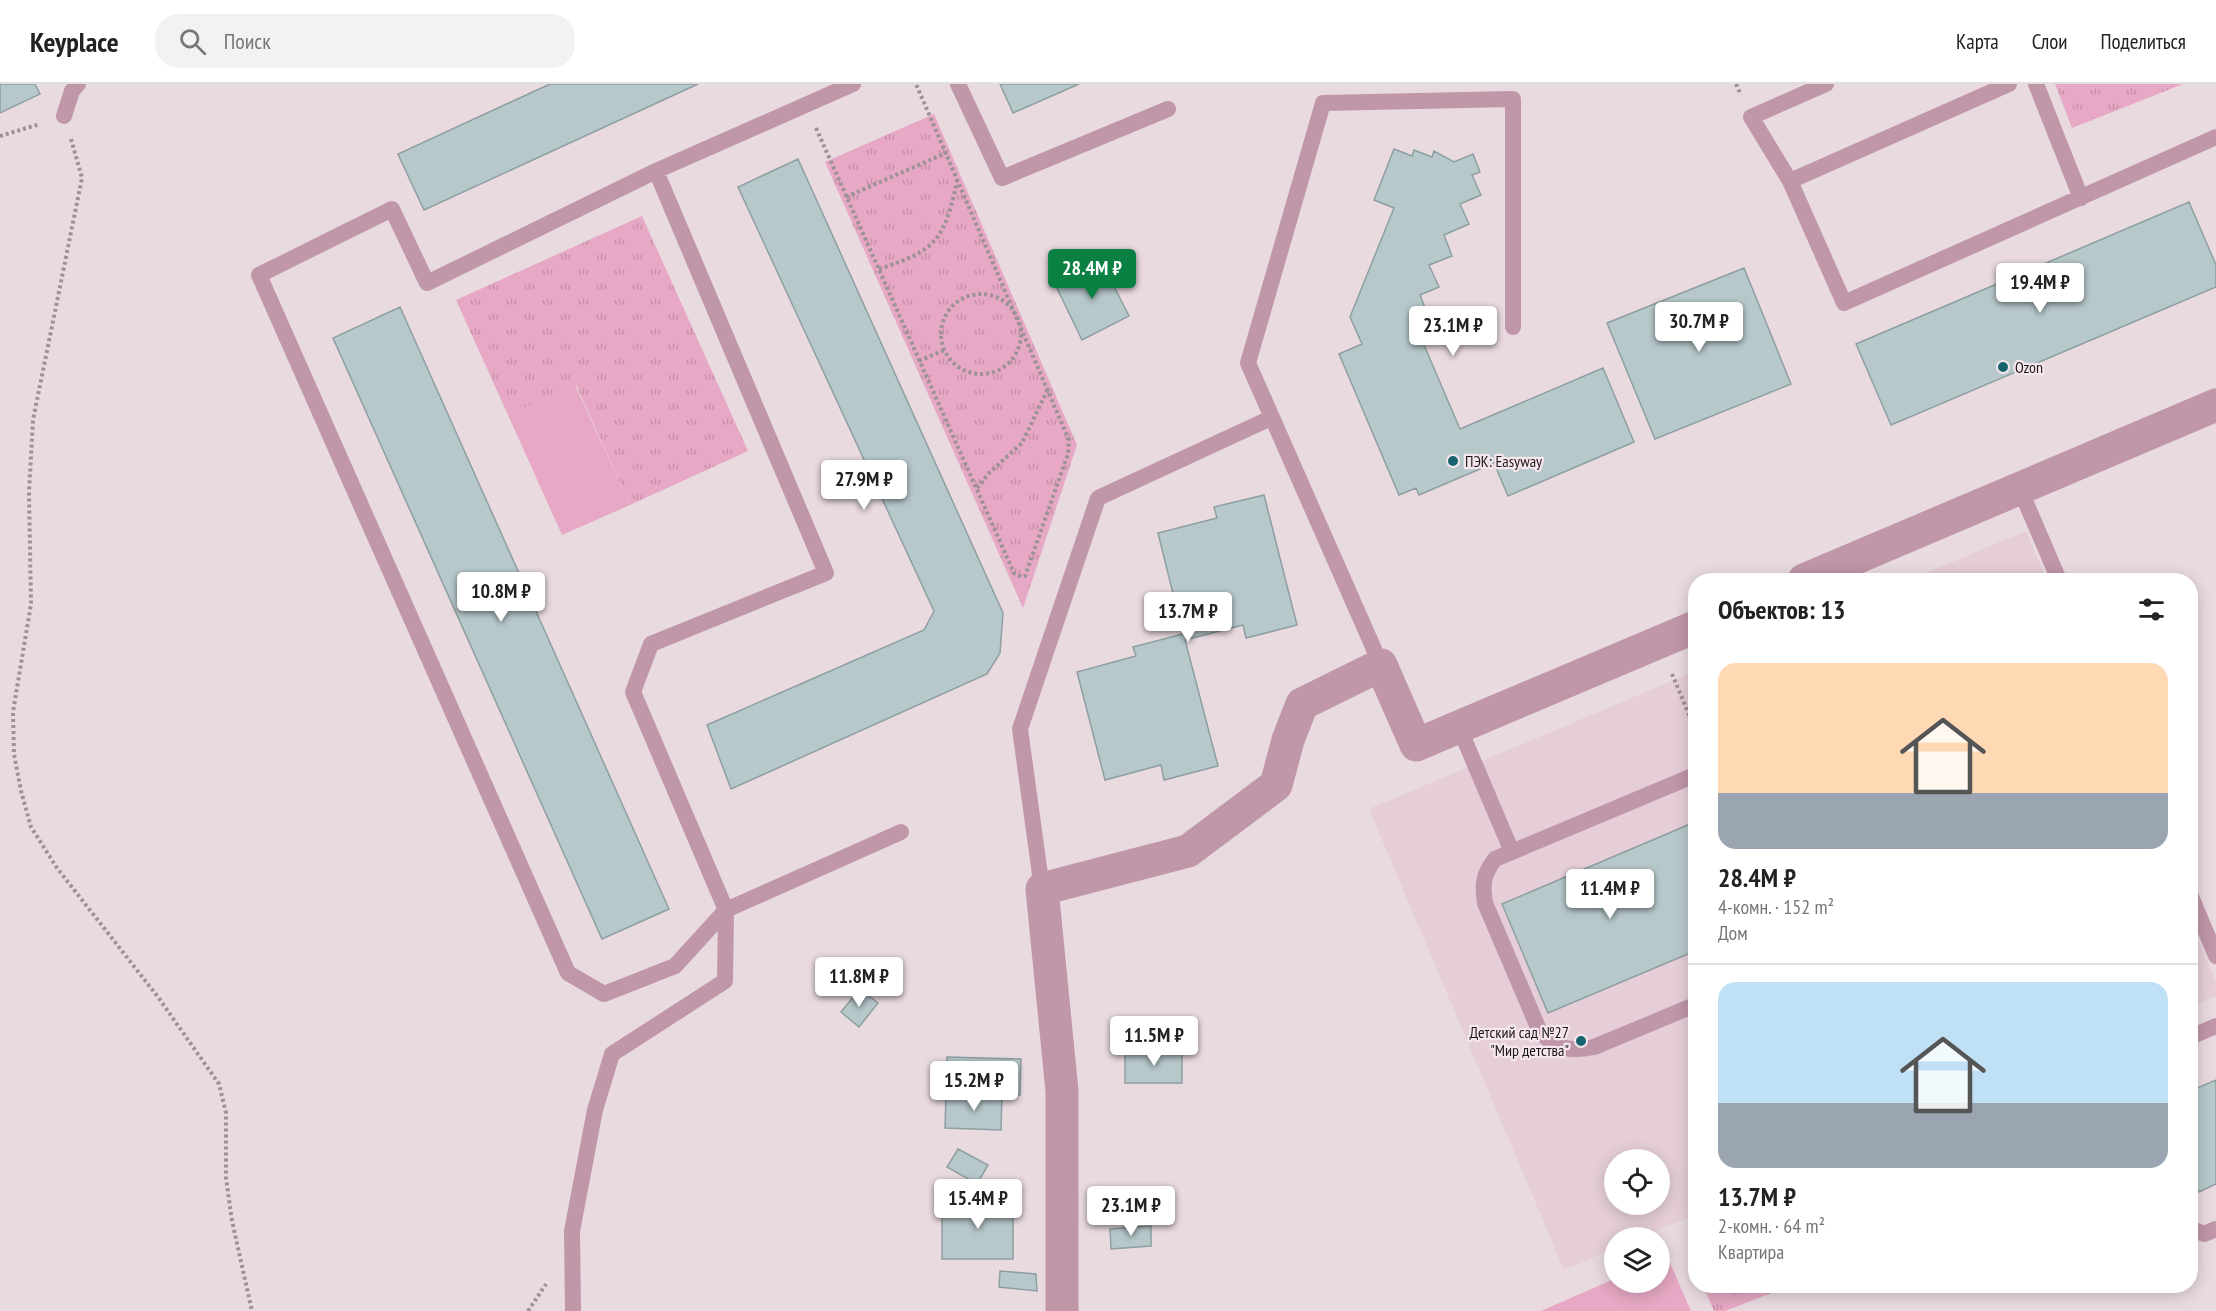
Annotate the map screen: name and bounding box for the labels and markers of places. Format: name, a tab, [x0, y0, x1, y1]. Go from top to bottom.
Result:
pin: 28.4M ₽	[1037, 249, 1147, 300]
pin: 19.4M ₽	[1985, 263, 2095, 314]
pin: 30.7M ₽	[1644, 302, 1754, 353]
pin: 23.1M ₽	[1398, 306, 1508, 357]
place label: Ozon	[2015, 357, 2043, 377]
marker: Ozon	[1996, 360, 2010, 374]
place label: ПЭК: Easyway	[1465, 451, 1542, 471]
marker: ПЭК: Easyway	[1446, 454, 1460, 468]
pin: 27.9M ₽	[809, 460, 919, 511]
pin: 10.8M ₽	[446, 572, 556, 623]
pin: 13.7M ₽	[1133, 592, 1243, 643]
pin: 11.4M ₽	[1555, 869, 1665, 920]
pin: 11.8M ₽	[804, 957, 914, 1008]
pin: 11.5M ₽	[1099, 1016, 1209, 1067]
place label: Детский сад №27 "Мир детства"	[1470, 1022, 1569, 1060]
marker: Детский сад №27 "Мир детства"	[1574, 1034, 1588, 1048]
pin: 15.2M ₽	[919, 1061, 1029, 1112]
pin: 15.4M ₽	[923, 1179, 1033, 1230]
pin: 23.1M ₽	[1076, 1186, 1186, 1237]

